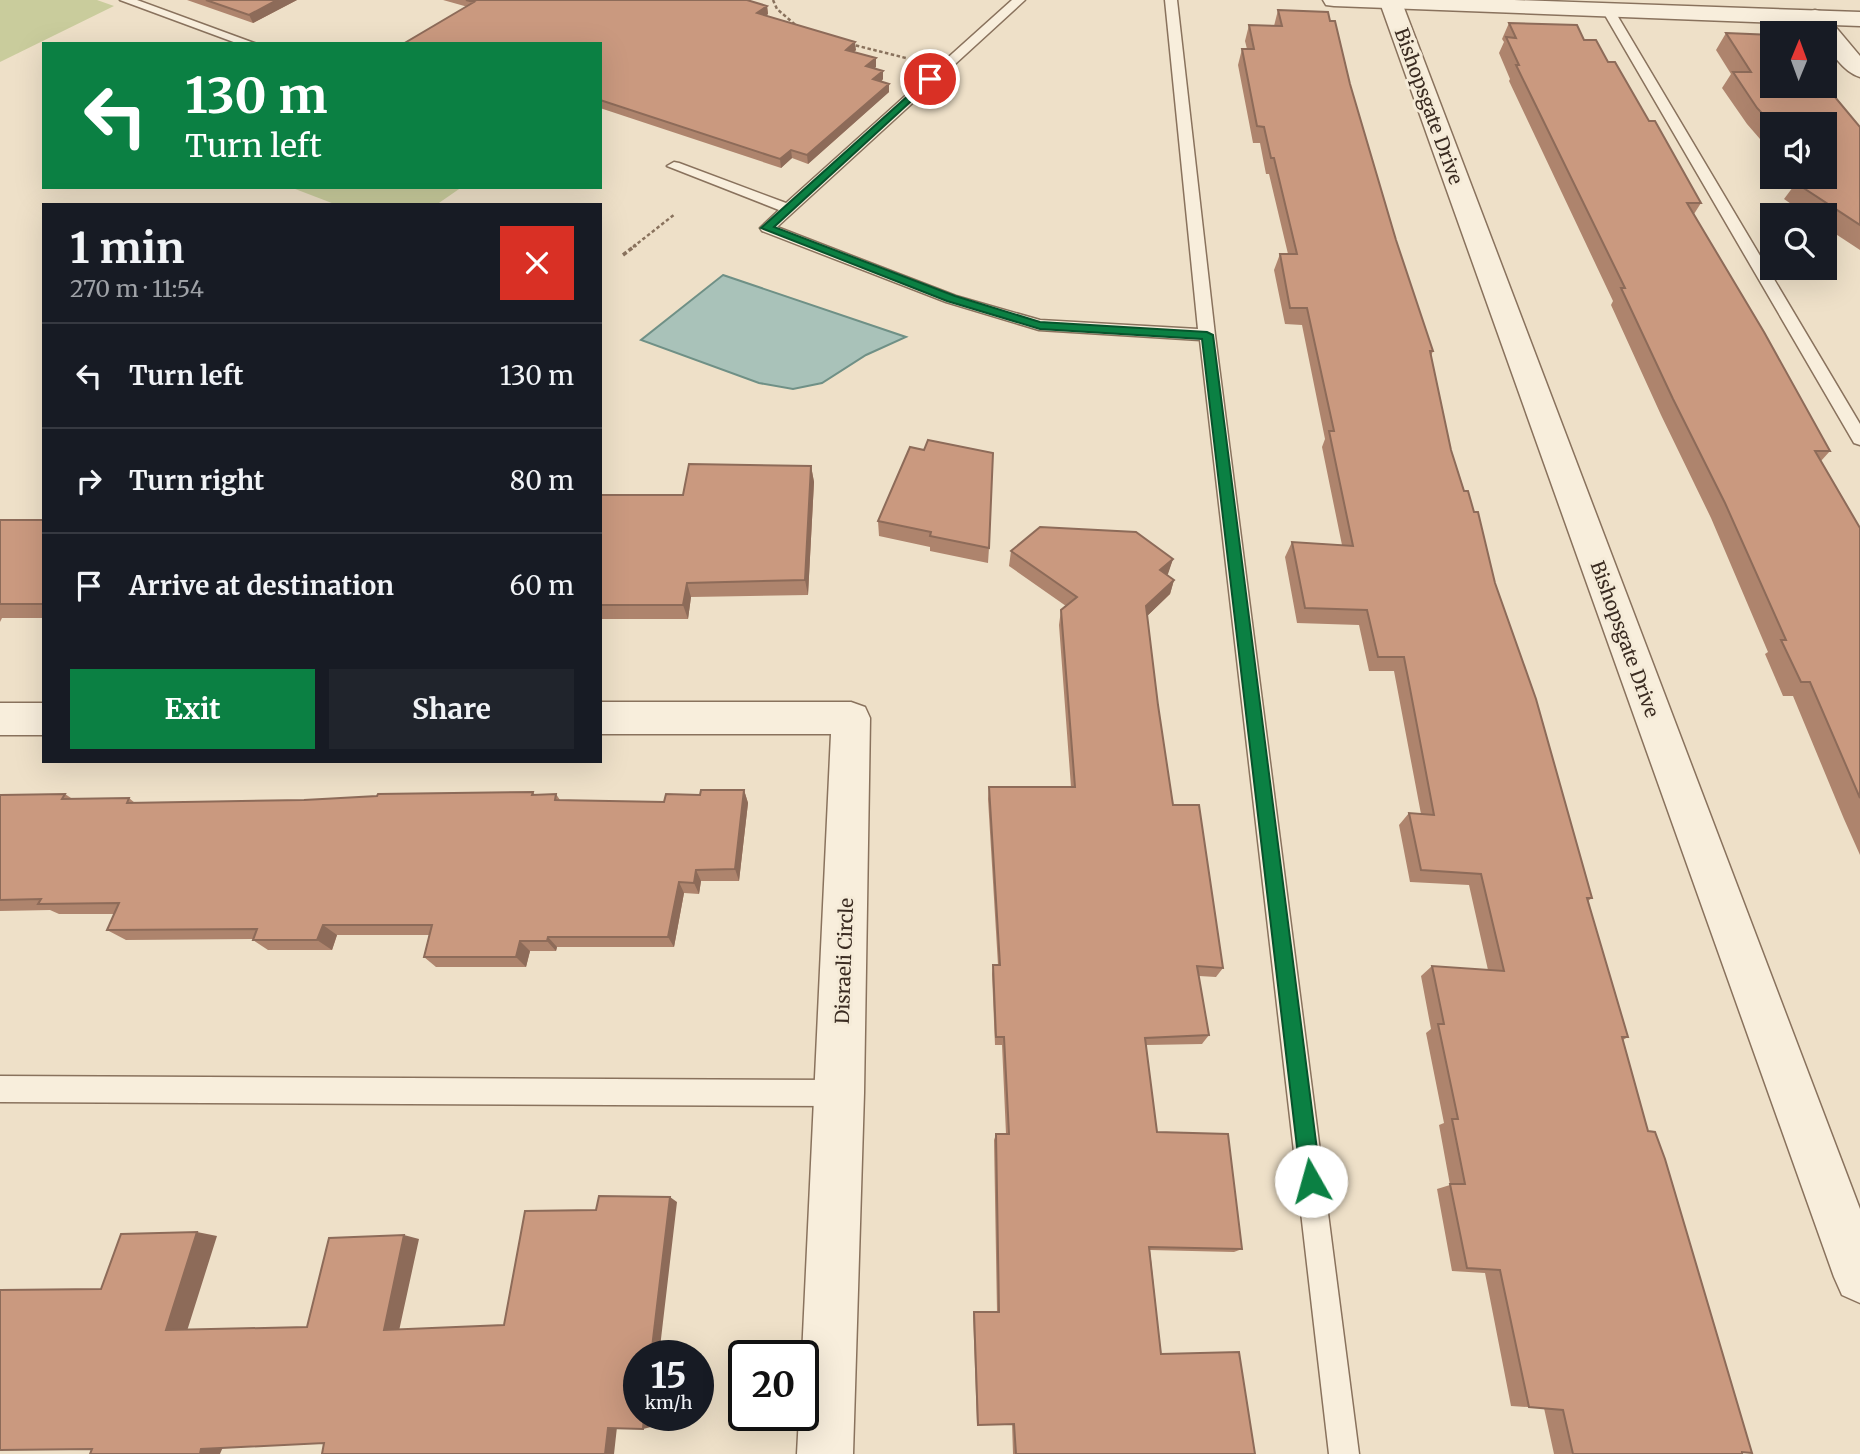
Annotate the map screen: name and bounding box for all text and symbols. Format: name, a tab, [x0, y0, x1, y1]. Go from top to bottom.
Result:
north arrow	[1760, 21, 1838, 98]
map controls	[1760, 21, 1837, 280]
street label: Bishopsgate Drive	[1390, 25, 1468, 188]
pin	[900, 49, 960, 109]
icon: arrive	[911, 60, 949, 98]
text: 130 m	[185, 65, 328, 126]
icon: left	[70, 70, 161, 161]
button: sound	[1760, 112, 1837, 189]
text: Turn left	[185, 126, 322, 166]
button: search	[1760, 203, 1837, 280]
text: 1 min	[70, 222, 184, 274]
button: close	[500, 226, 574, 300]
text: 270 m · 11:54	[70, 274, 204, 303]
icon: left	[70, 357, 108, 395]
text: Turn left	[129, 359, 243, 392]
text: 130 m	[500, 359, 574, 392]
icon: right	[70, 462, 108, 500]
text: Turn right	[129, 464, 264, 497]
text: 80 m	[510, 464, 574, 497]
street label: Bishopsgate Drive	[1586, 558, 1664, 721]
icon: arrive	[70, 567, 108, 605]
text: Arrive at destination	[129, 569, 394, 602]
text: 60 m	[510, 569, 574, 602]
button: Exit	[70, 669, 315, 749]
button: Share	[329, 669, 574, 749]
street label: Disraeli Circle	[830, 897, 858, 1025]
position arrow	[1274, 1144, 1348, 1218]
speed limit sign: 20	[728, 1340, 819, 1431]
text: 15	[651, 1354, 686, 1398]
text: km/h	[645, 1391, 692, 1414]

